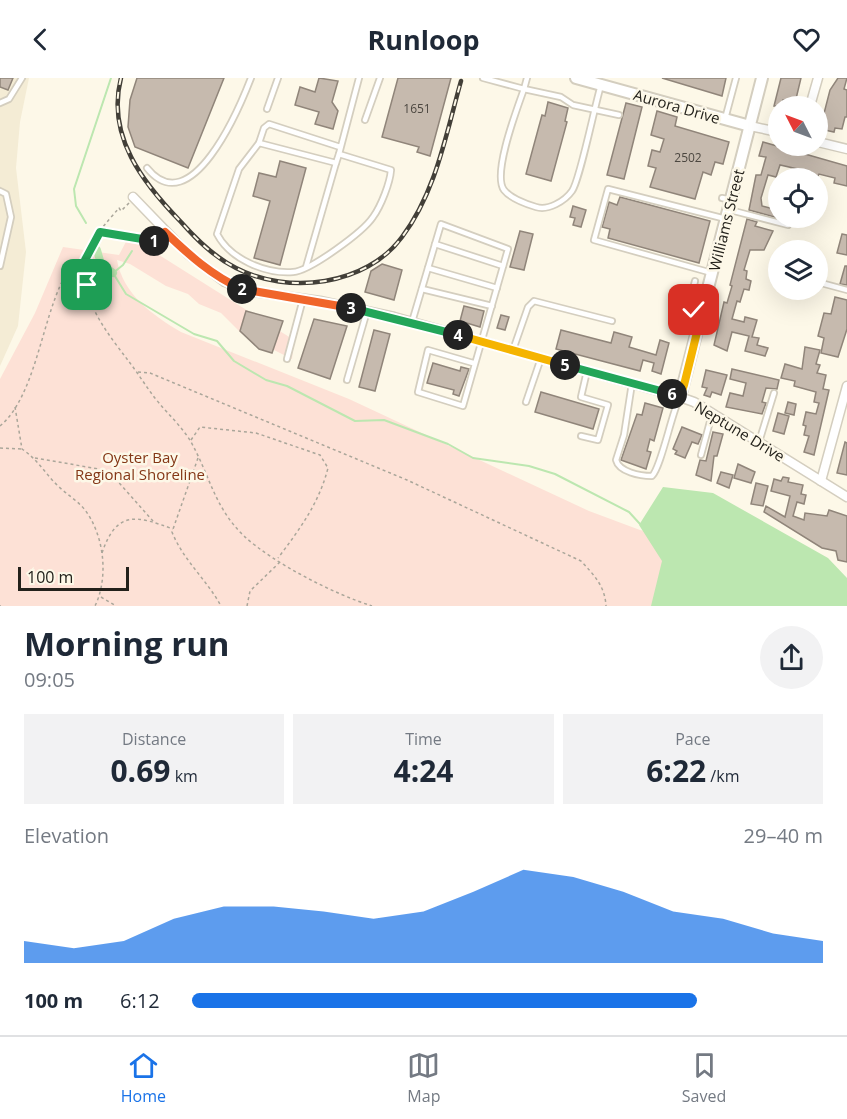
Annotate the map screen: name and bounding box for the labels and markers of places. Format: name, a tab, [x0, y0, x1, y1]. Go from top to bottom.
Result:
pin: 1	[139, 226, 169, 256]
pin	[61, 259, 112, 310]
pin: 2	[227, 274, 257, 304]
pin	[668, 284, 719, 335]
pin: 3	[336, 293, 366, 323]
pin: 4	[443, 320, 473, 350]
pin: 5	[550, 350, 580, 380]
pin: 6	[657, 379, 687, 409]

